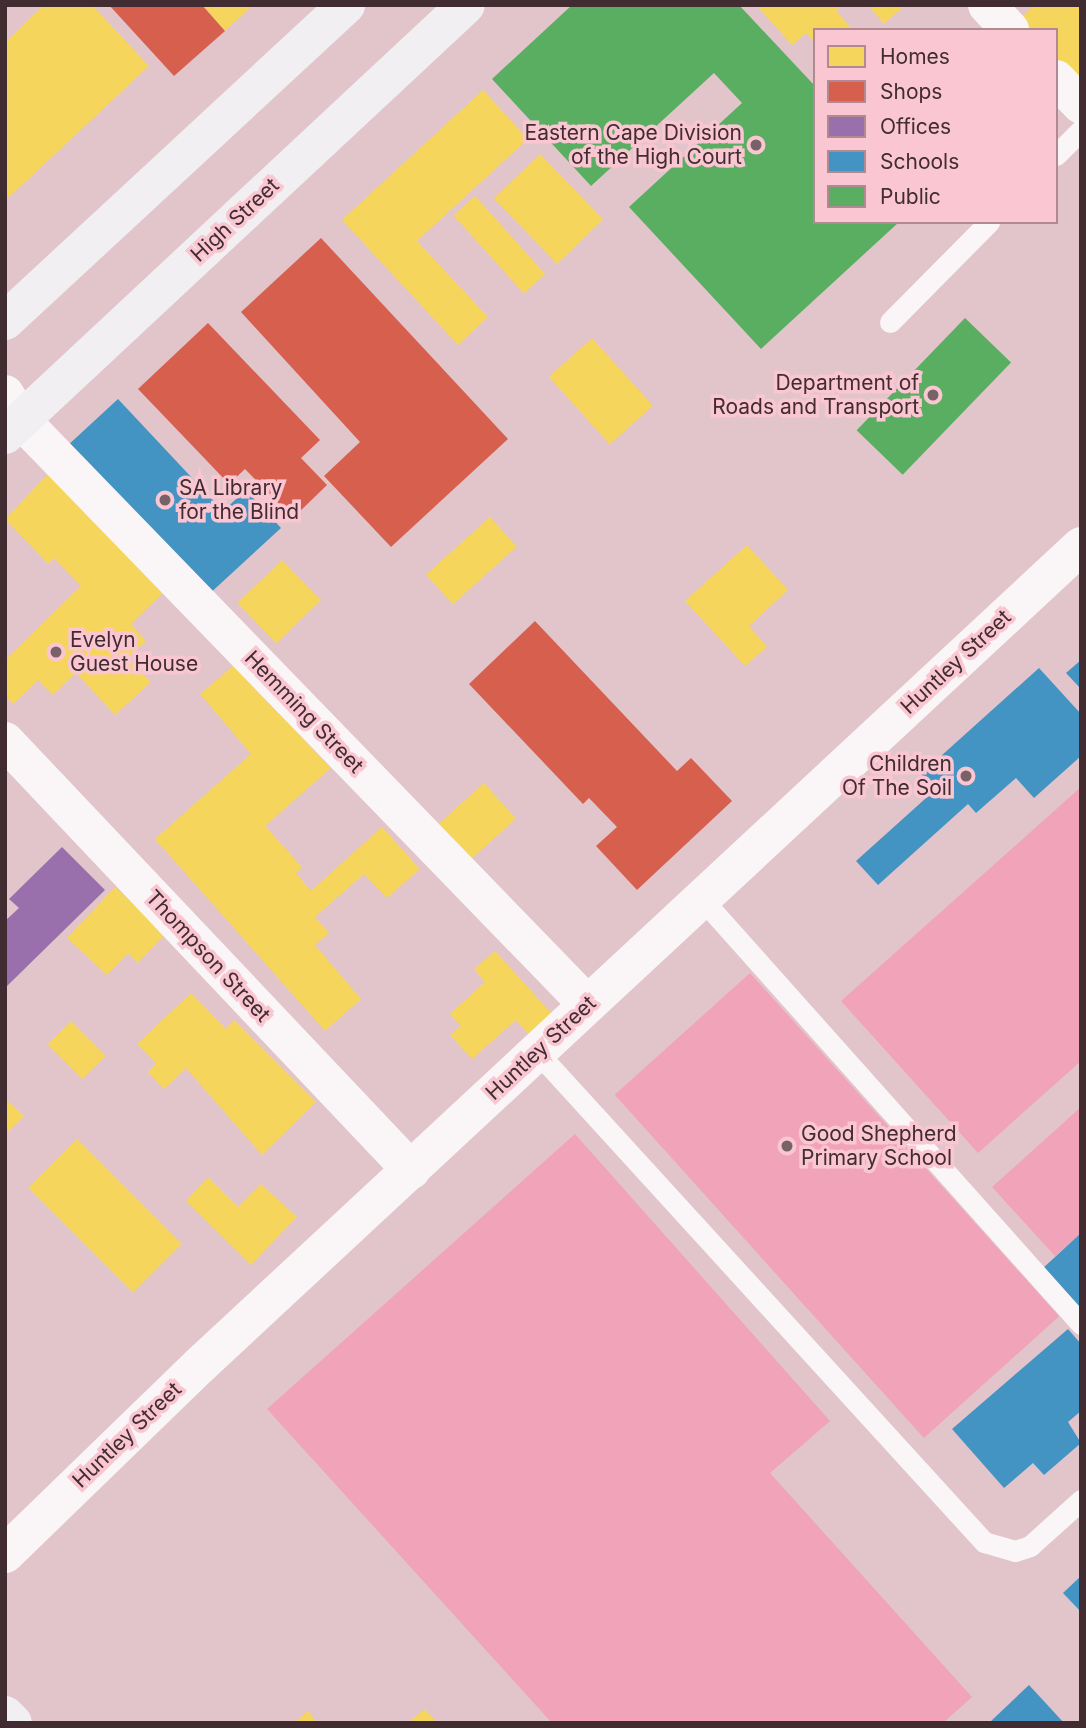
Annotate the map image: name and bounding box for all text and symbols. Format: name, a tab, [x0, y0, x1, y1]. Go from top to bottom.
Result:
legend	[813, 28, 1058, 224]
text: Homes	[880, 44, 950, 69]
text: Shops	[880, 79, 942, 104]
text: Offices	[880, 114, 951, 139]
place label: Eastern Cape Division of the High Court	[525, 120, 742, 170]
marker: Eastern Cape Division of the High Court	[748, 137, 764, 153]
text: Schools	[880, 149, 959, 174]
street label: High Street	[186, 173, 284, 267]
text: Public	[880, 184, 941, 209]
place label: Department of Roads and Transport	[712, 370, 919, 420]
marker: Department of Roads and Transport	[925, 387, 941, 403]
place label: SA Library for the Blind	[179, 475, 299, 525]
marker: SA Library for the Blind	[157, 492, 173, 508]
street label: Huntley Street	[896, 605, 1016, 719]
place label: Evelyn Guest House	[70, 627, 198, 677]
marker: Evelyn Guest House	[48, 644, 64, 660]
street label: Hemming Street	[239, 646, 369, 778]
place label: Children Of The Soil	[842, 751, 952, 801]
marker: Children Of The Soil	[958, 768, 974, 784]
street label: Thompson Street	[140, 885, 276, 1027]
street label: Huntley Street	[481, 991, 601, 1105]
place label: Good Shepherd Primary School	[801, 1121, 957, 1171]
marker: Good Shepherd Primary School	[779, 1138, 795, 1154]
street label: Huntley Street	[67, 1377, 187, 1493]

